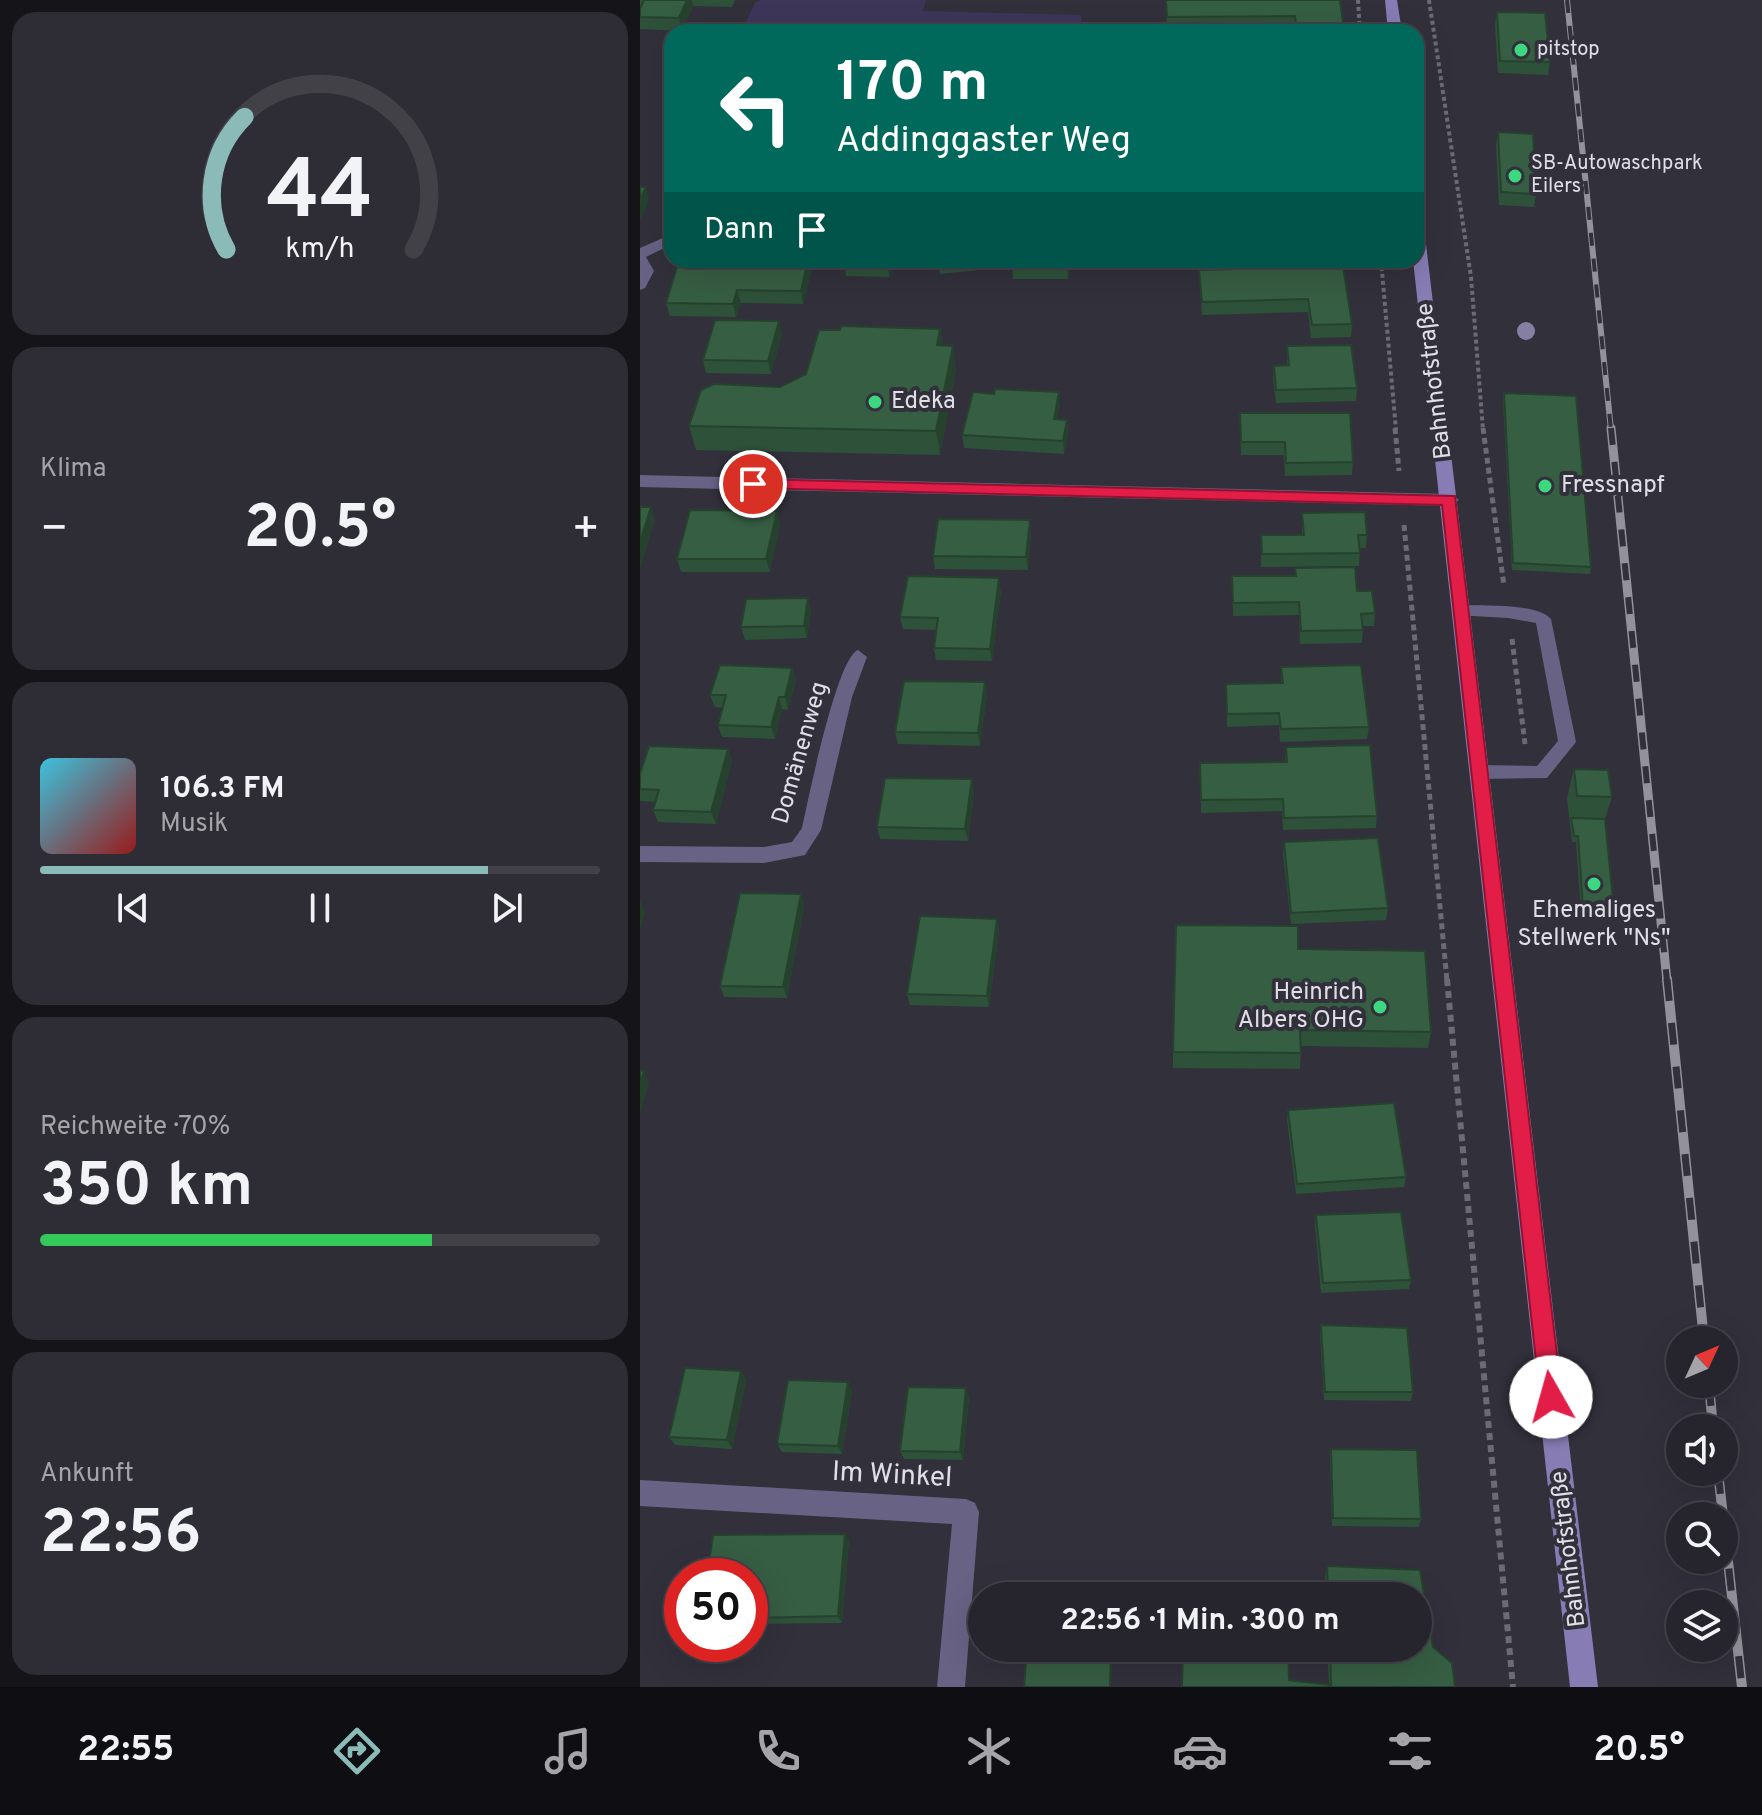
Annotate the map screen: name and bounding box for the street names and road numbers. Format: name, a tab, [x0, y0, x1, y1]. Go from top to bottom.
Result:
street label: Bahnhofstraße	[1411, 301, 1459, 461]
street label: Domänenweg	[766, 678, 836, 828]
street label: Im Winkel	[831, 1455, 953, 1497]
street label: Bahnhofstraße	[1545, 1469, 1593, 1629]

